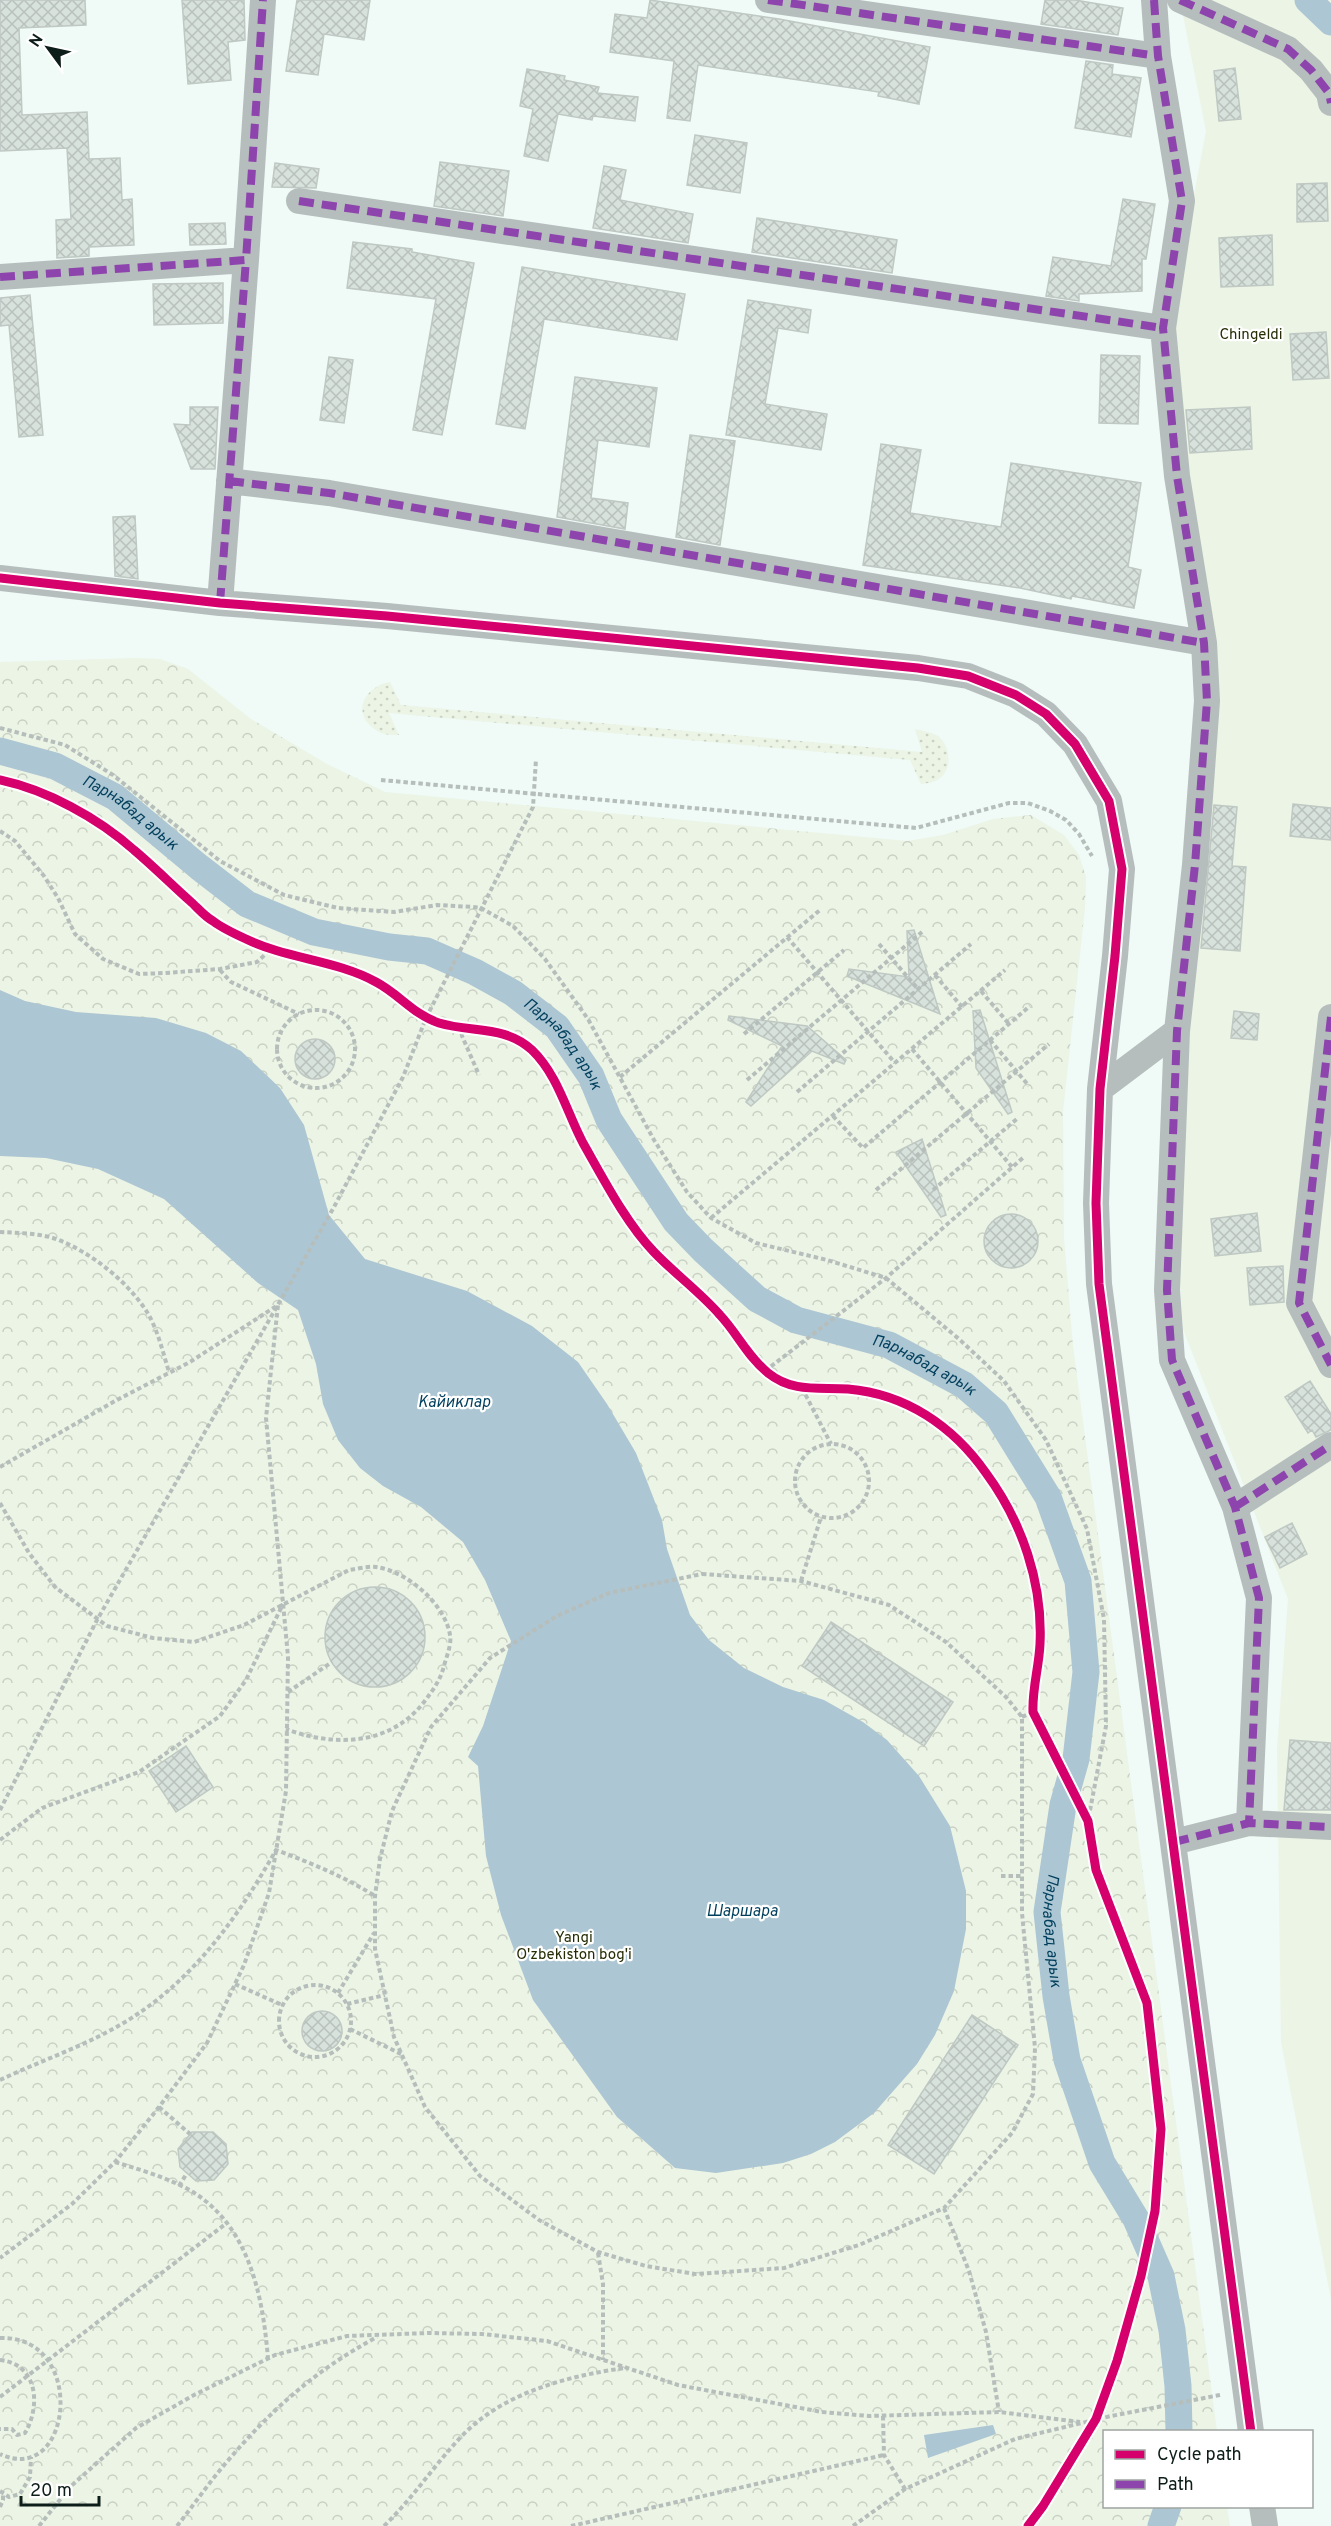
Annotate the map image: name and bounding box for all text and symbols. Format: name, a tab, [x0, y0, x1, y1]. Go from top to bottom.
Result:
north arrow	[18, 18, 78, 78]
text: N	[26, 31, 49, 51]
park label: Chingeldi	[1219, 326, 1283, 345]
water label: Парнабад арык	[79, 772, 183, 856]
water label: Парнабад арык	[519, 994, 606, 1094]
water label: Парнабад арык	[870, 1331, 981, 1401]
water label: Кайиклар	[418, 1393, 490, 1413]
water label: Парнабад арык	[1037, 1872, 1065, 1990]
water label: Шаршара	[706, 1902, 778, 1922]
park label: Yangi O'zbekiston bog'i	[516, 1929, 632, 1965]
legend	[1103, 2430, 1313, 2508]
text: Cycle path	[1157, 2444, 1242, 2467]
scale bar	[21, 2469, 99, 2507]
text: Path	[1157, 2474, 1194, 2497]
text: 20 m	[30, 2480, 72, 2503]

